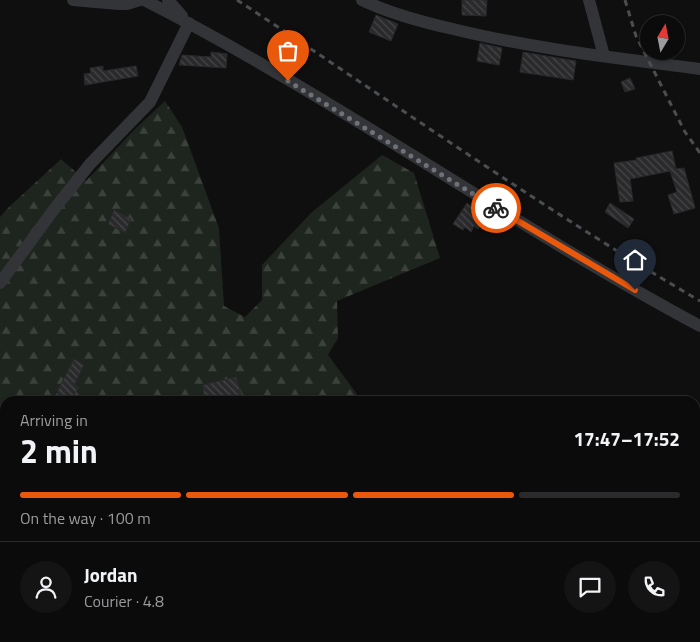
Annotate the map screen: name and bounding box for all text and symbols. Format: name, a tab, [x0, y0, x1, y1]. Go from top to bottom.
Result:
north arrow	[640, 15, 685, 60]
map controls	[640, 15, 685, 60]
pin	[267, 30, 309, 81]
icon: bag	[274, 37, 302, 65]
courier	[471, 183, 521, 233]
icon: bike	[482, 194, 510, 222]
pin	[614, 239, 656, 290]
icon: home	[621, 246, 649, 274]
text: Arriving in	[20, 408, 88, 432]
text: 17:47–17:52	[573, 424, 680, 453]
text: 2 min	[20, 427, 98, 475]
text: On the way · 100 m	[20, 506, 151, 530]
text: Jordan	[84, 560, 137, 589]
button: person	[20, 561, 72, 613]
button: chat	[564, 561, 616, 613]
button: phone	[628, 561, 680, 613]
text: Courier · 4.8	[84, 589, 164, 613]

